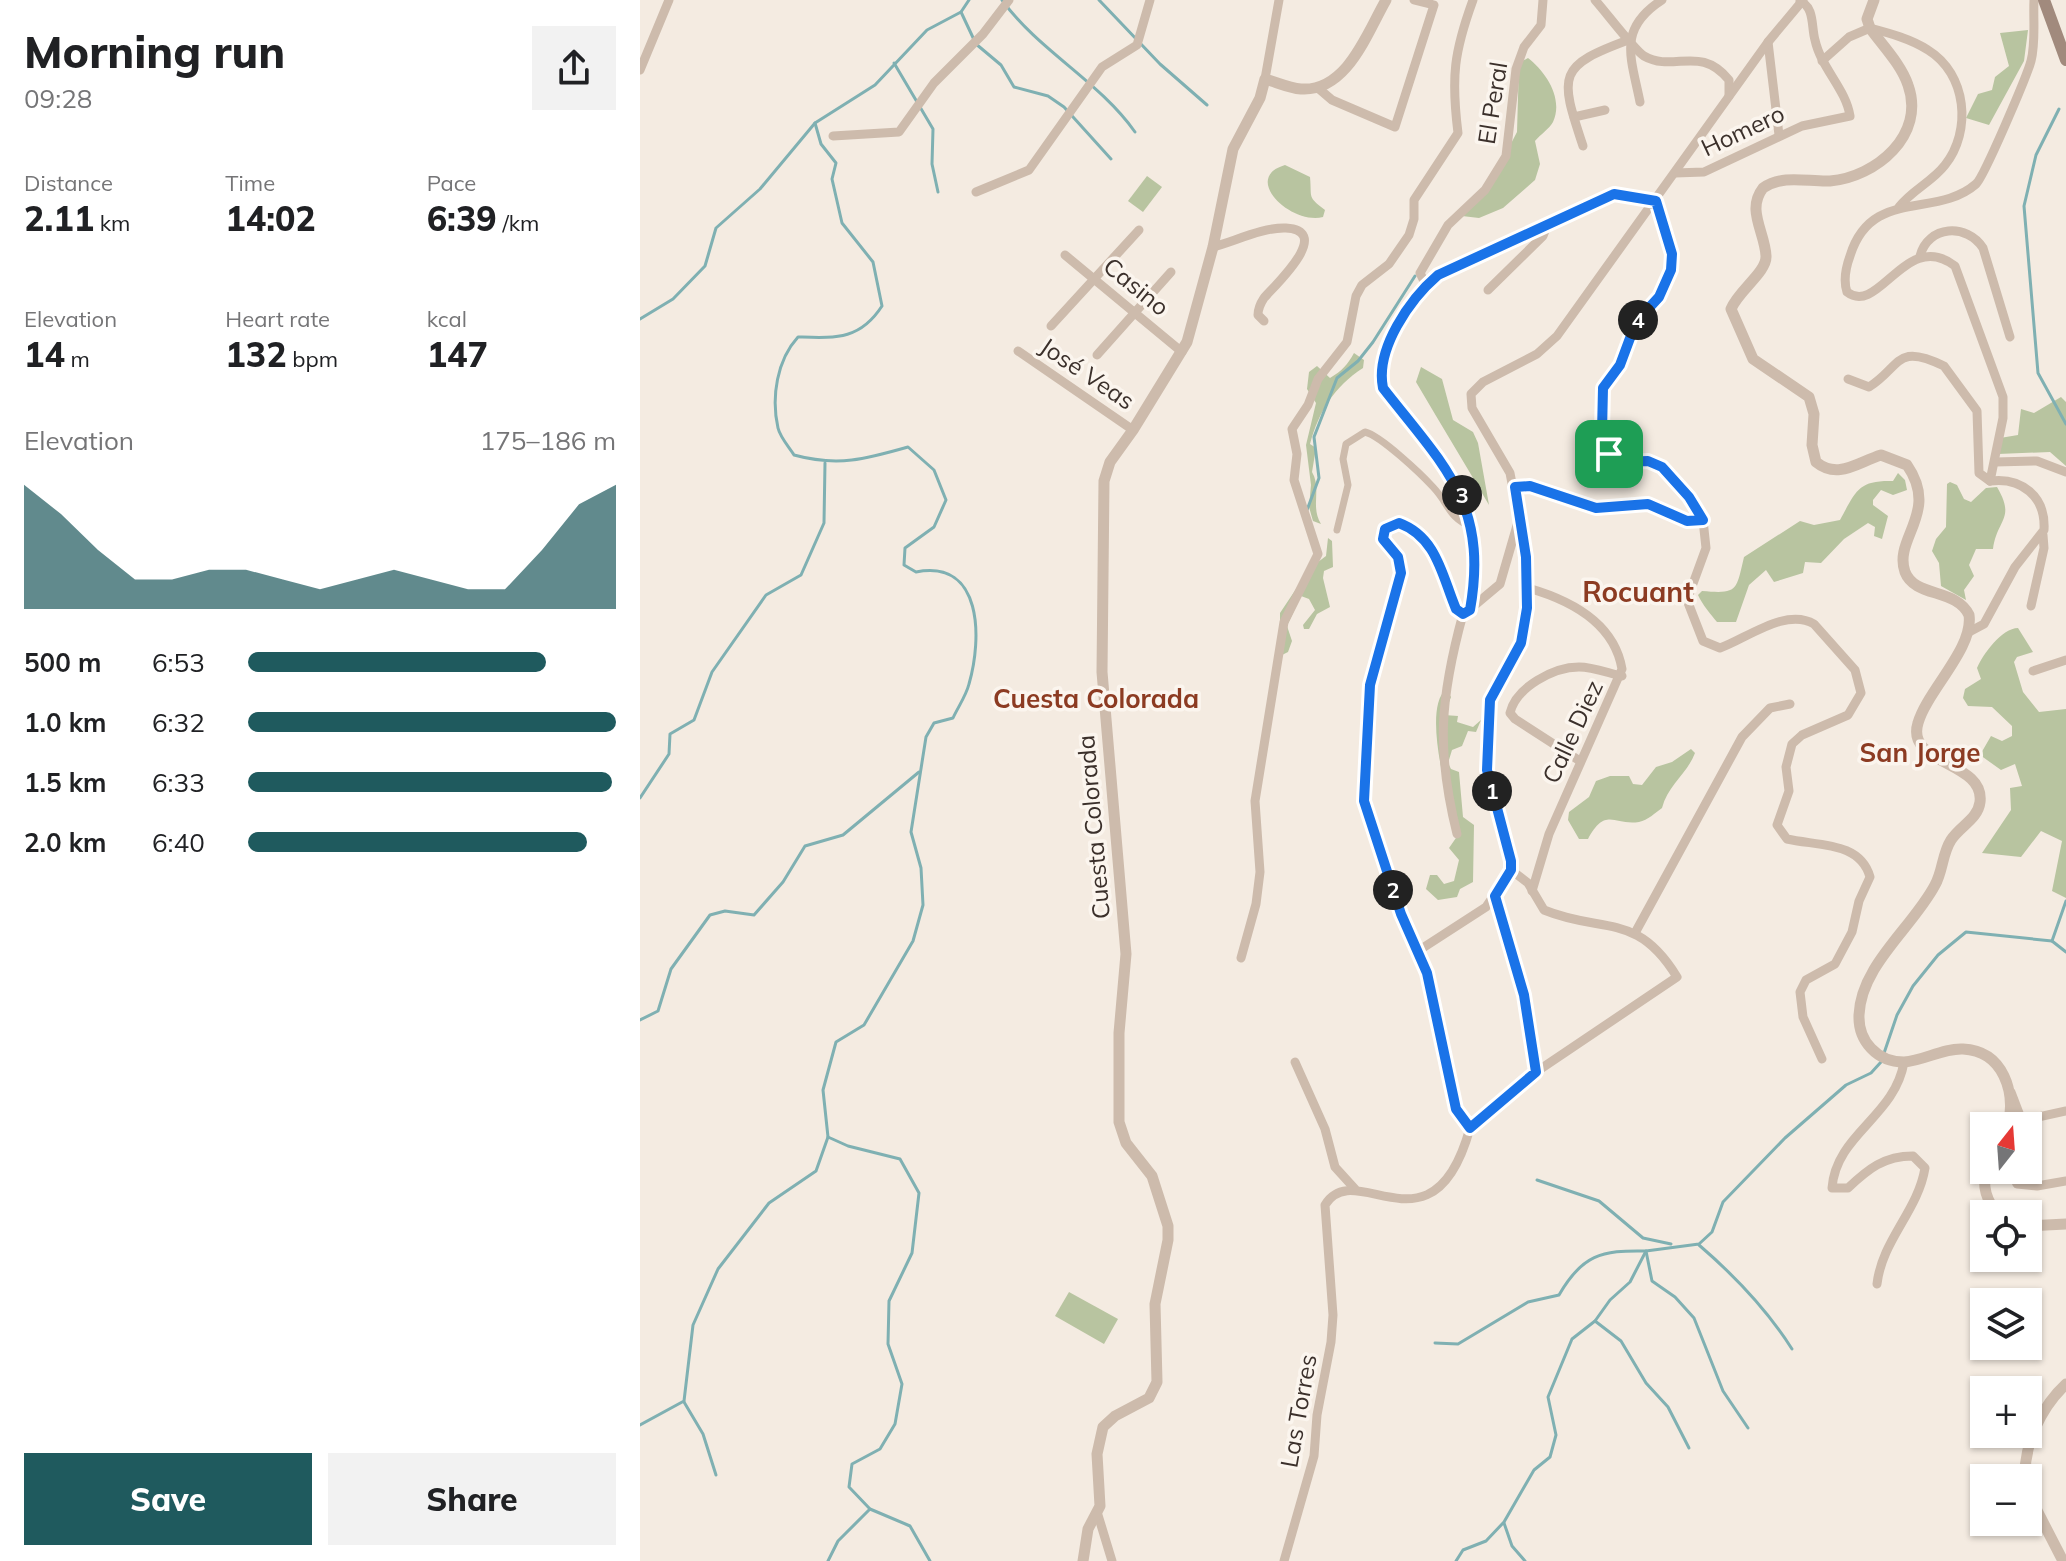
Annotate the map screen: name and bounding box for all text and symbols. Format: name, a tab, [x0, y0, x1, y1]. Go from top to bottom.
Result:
text: Morning run	[24, 24, 285, 79]
button: share	[532, 26, 616, 110]
street label: El Peral	[1471, 60, 1513, 146]
text: 09:28	[24, 82, 92, 115]
street label: Homero	[1696, 98, 1789, 162]
text: Distance	[24, 169, 113, 197]
text: Time	[225, 169, 275, 197]
text: Pace	[427, 169, 476, 197]
text: 2.11	[24, 197, 94, 240]
text: 14:02	[225, 197, 316, 240]
text: 6:39	[427, 197, 497, 240]
text: km	[94, 209, 130, 237]
text: /km	[497, 209, 539, 237]
street label: Casino	[1098, 251, 1176, 322]
pin: 4	[1618, 300, 1658, 340]
text: Elevation	[24, 305, 117, 333]
text: Heart rate	[225, 305, 330, 333]
text: kcal	[427, 305, 467, 333]
text: 4	[1631, 306, 1645, 334]
street label: José Veas	[1035, 331, 1141, 416]
text: 14	[24, 333, 65, 376]
text: 132	[225, 333, 287, 376]
text: 147	[427, 333, 488, 376]
text: m	[65, 345, 90, 373]
text: bpm	[287, 345, 338, 373]
pin	[1575, 420, 1643, 488]
text: Elevation	[24, 424, 134, 457]
text: 175–186 m	[480, 424, 616, 457]
icon: arrive	[1587, 432, 1631, 476]
pin: 3	[1442, 475, 1482, 515]
text: 3	[1455, 481, 1469, 509]
district label: Rocuant	[1582, 574, 1694, 609]
text: 500 m	[24, 646, 101, 679]
text: 6:53	[152, 646, 205, 679]
street label: Calle Diez	[1535, 675, 1609, 788]
district label: Cuesta Colorada	[993, 682, 1199, 715]
text: 1.0 km	[24, 706, 107, 739]
text: 6:32	[152, 706, 205, 739]
street label: Cuesta Colorada	[1070, 734, 1116, 920]
district label: San Jorge	[1860, 736, 1980, 769]
text: 1.5 km	[24, 766, 107, 799]
text: 6:33	[152, 766, 205, 799]
pin: 1	[1472, 771, 1512, 811]
text: 1	[1485, 777, 1499, 805]
text: 2.0 km	[24, 826, 107, 859]
text: 6:40	[152, 826, 205, 859]
pin: 2	[1373, 870, 1413, 910]
text: 2	[1386, 876, 1400, 904]
north arrow	[1970, 1112, 2042, 1184]
map controls	[1970, 1112, 2042, 1536]
button: locate	[1970, 1200, 2042, 1272]
button: layers	[1970, 1288, 2042, 1360]
street label: Las Torres	[1273, 1352, 1323, 1470]
button: +	[1970, 1376, 2042, 1448]
button: Save	[24, 1453, 312, 1545]
button: Share	[328, 1453, 616, 1545]
button: −	[1970, 1464, 2042, 1536]

